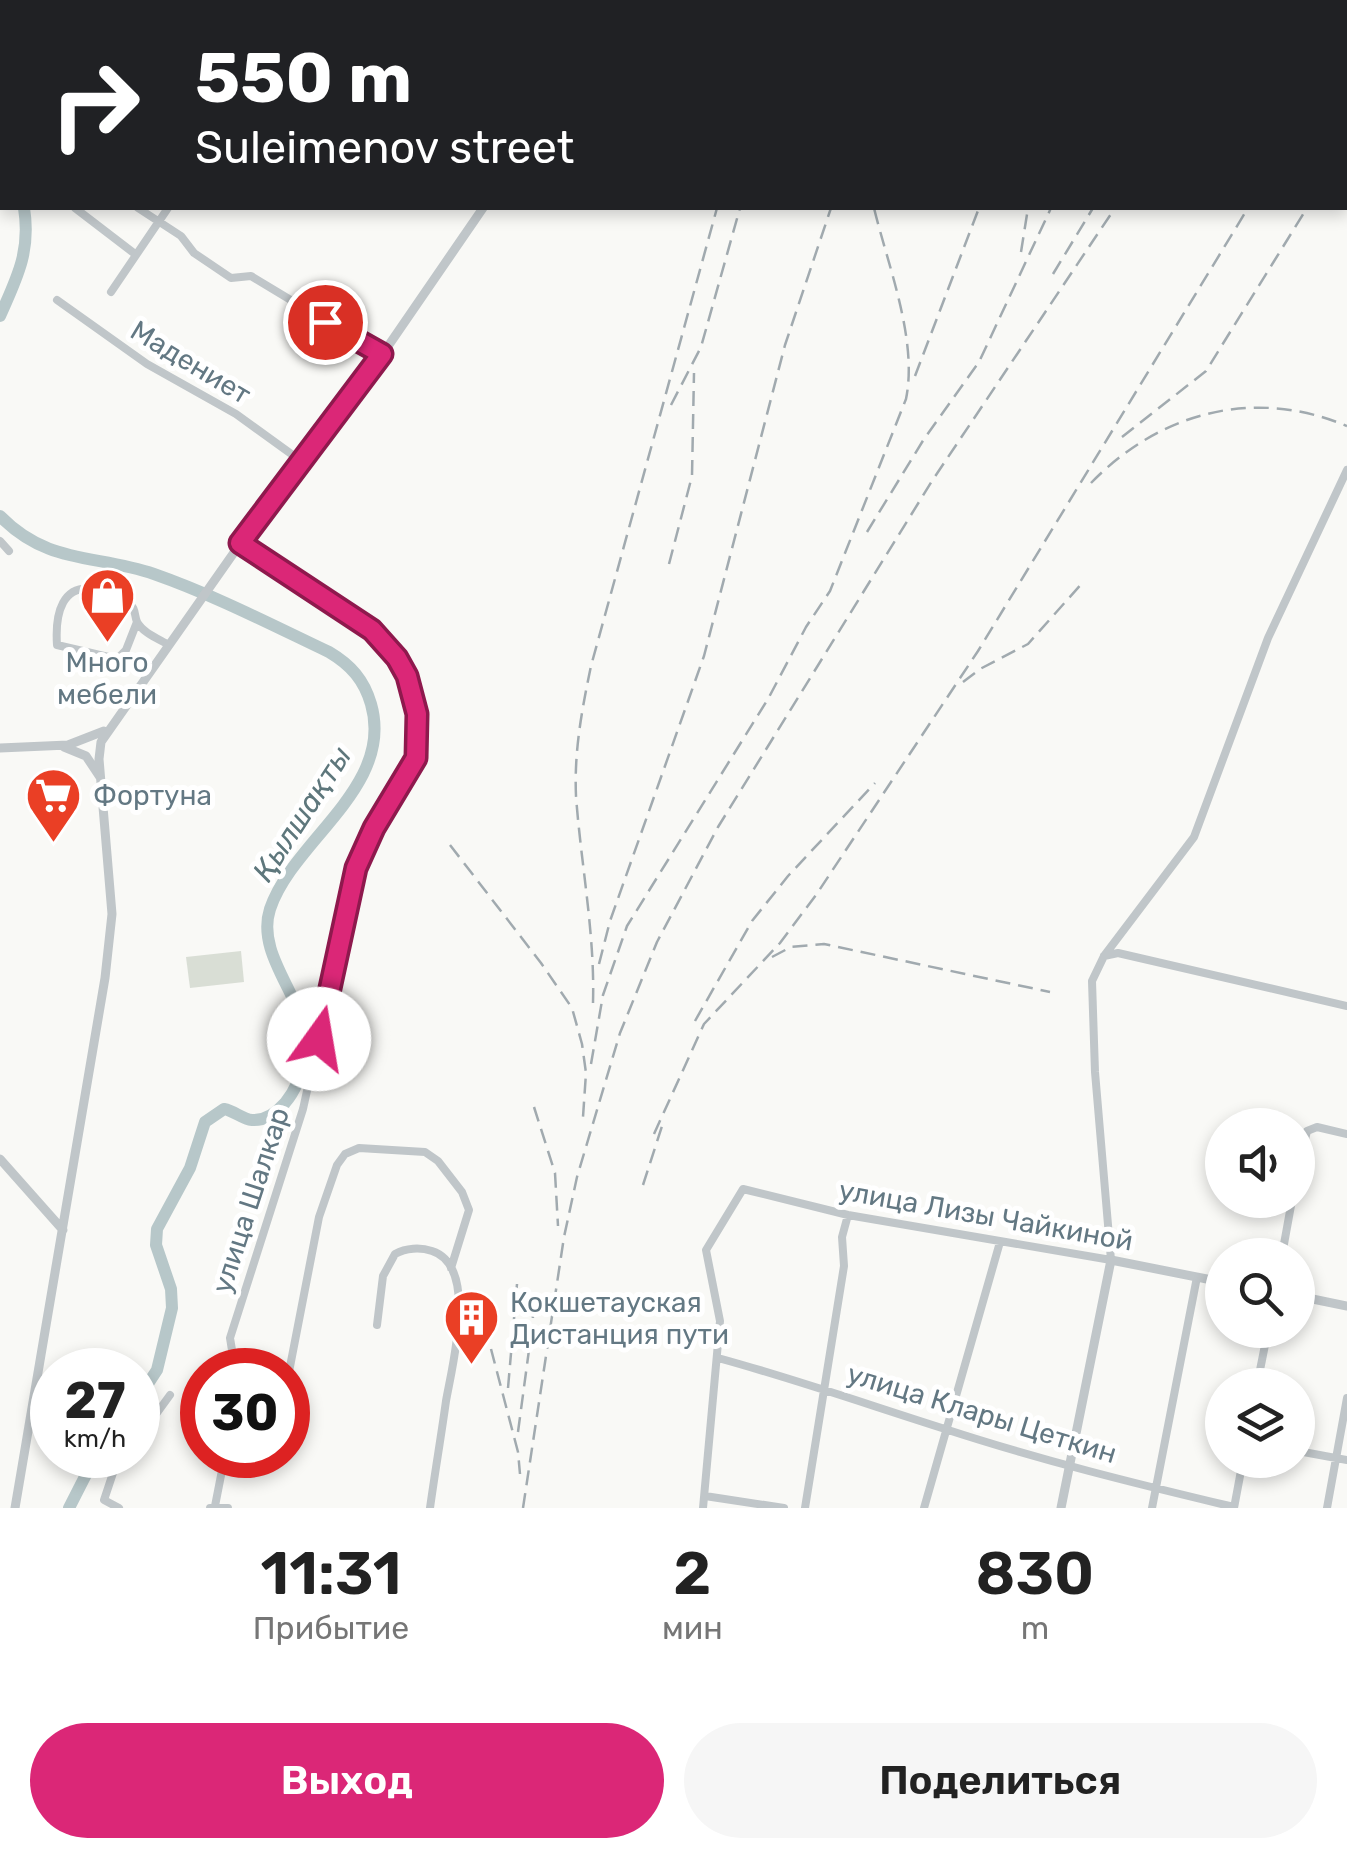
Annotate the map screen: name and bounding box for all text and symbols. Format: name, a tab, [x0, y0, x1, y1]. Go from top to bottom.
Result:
text: 550 m	[195, 37, 412, 120]
icon: right	[30, 40, 160, 170]
text: Suleimenov street	[195, 121, 574, 174]
pin	[283, 280, 368, 365]
icon: arrive	[298, 295, 353, 350]
street label: Мадениет	[125, 314, 257, 411]
shop icon: Много мебели	[77, 566, 137, 645]
place label: Много мебели	[57, 646, 157, 711]
water label: Қылшақты	[245, 740, 359, 888]
supermarket icon: Фортуна	[24, 765, 84, 844]
place label: Фортуна	[93, 779, 212, 812]
position arrow	[267, 987, 371, 1091]
street label: улица Шалкар	[205, 1103, 296, 1297]
map controls	[1205, 1108, 1315, 1478]
button: sound	[1205, 1108, 1315, 1218]
street label: улица Лизы Чайкиной	[836, 1173, 1136, 1258]
button: search	[1205, 1238, 1315, 1348]
place label: Кокшетауская Дистанция пути	[510, 1286, 729, 1351]
building icon: Кокшетауская Дистанция пути	[441, 1288, 501, 1367]
speed limit sign: 30	[180, 1348, 310, 1478]
street label: улица Клары Цеткин	[843, 1357, 1121, 1470]
button: layers	[1205, 1368, 1315, 1478]
text: 27	[64, 1371, 126, 1431]
text: km/h	[64, 1424, 126, 1453]
text: 11:31	[261, 1538, 401, 1609]
text: 2	[673, 1538, 711, 1609]
text: 830	[976, 1538, 1094, 1609]
text: Прибытие	[253, 1609, 409, 1647]
text: мин	[662, 1609, 723, 1647]
text: m	[1021, 1609, 1049, 1647]
button: Выход	[30, 1723, 664, 1838]
button: Поделиться	[684, 1723, 1317, 1838]

